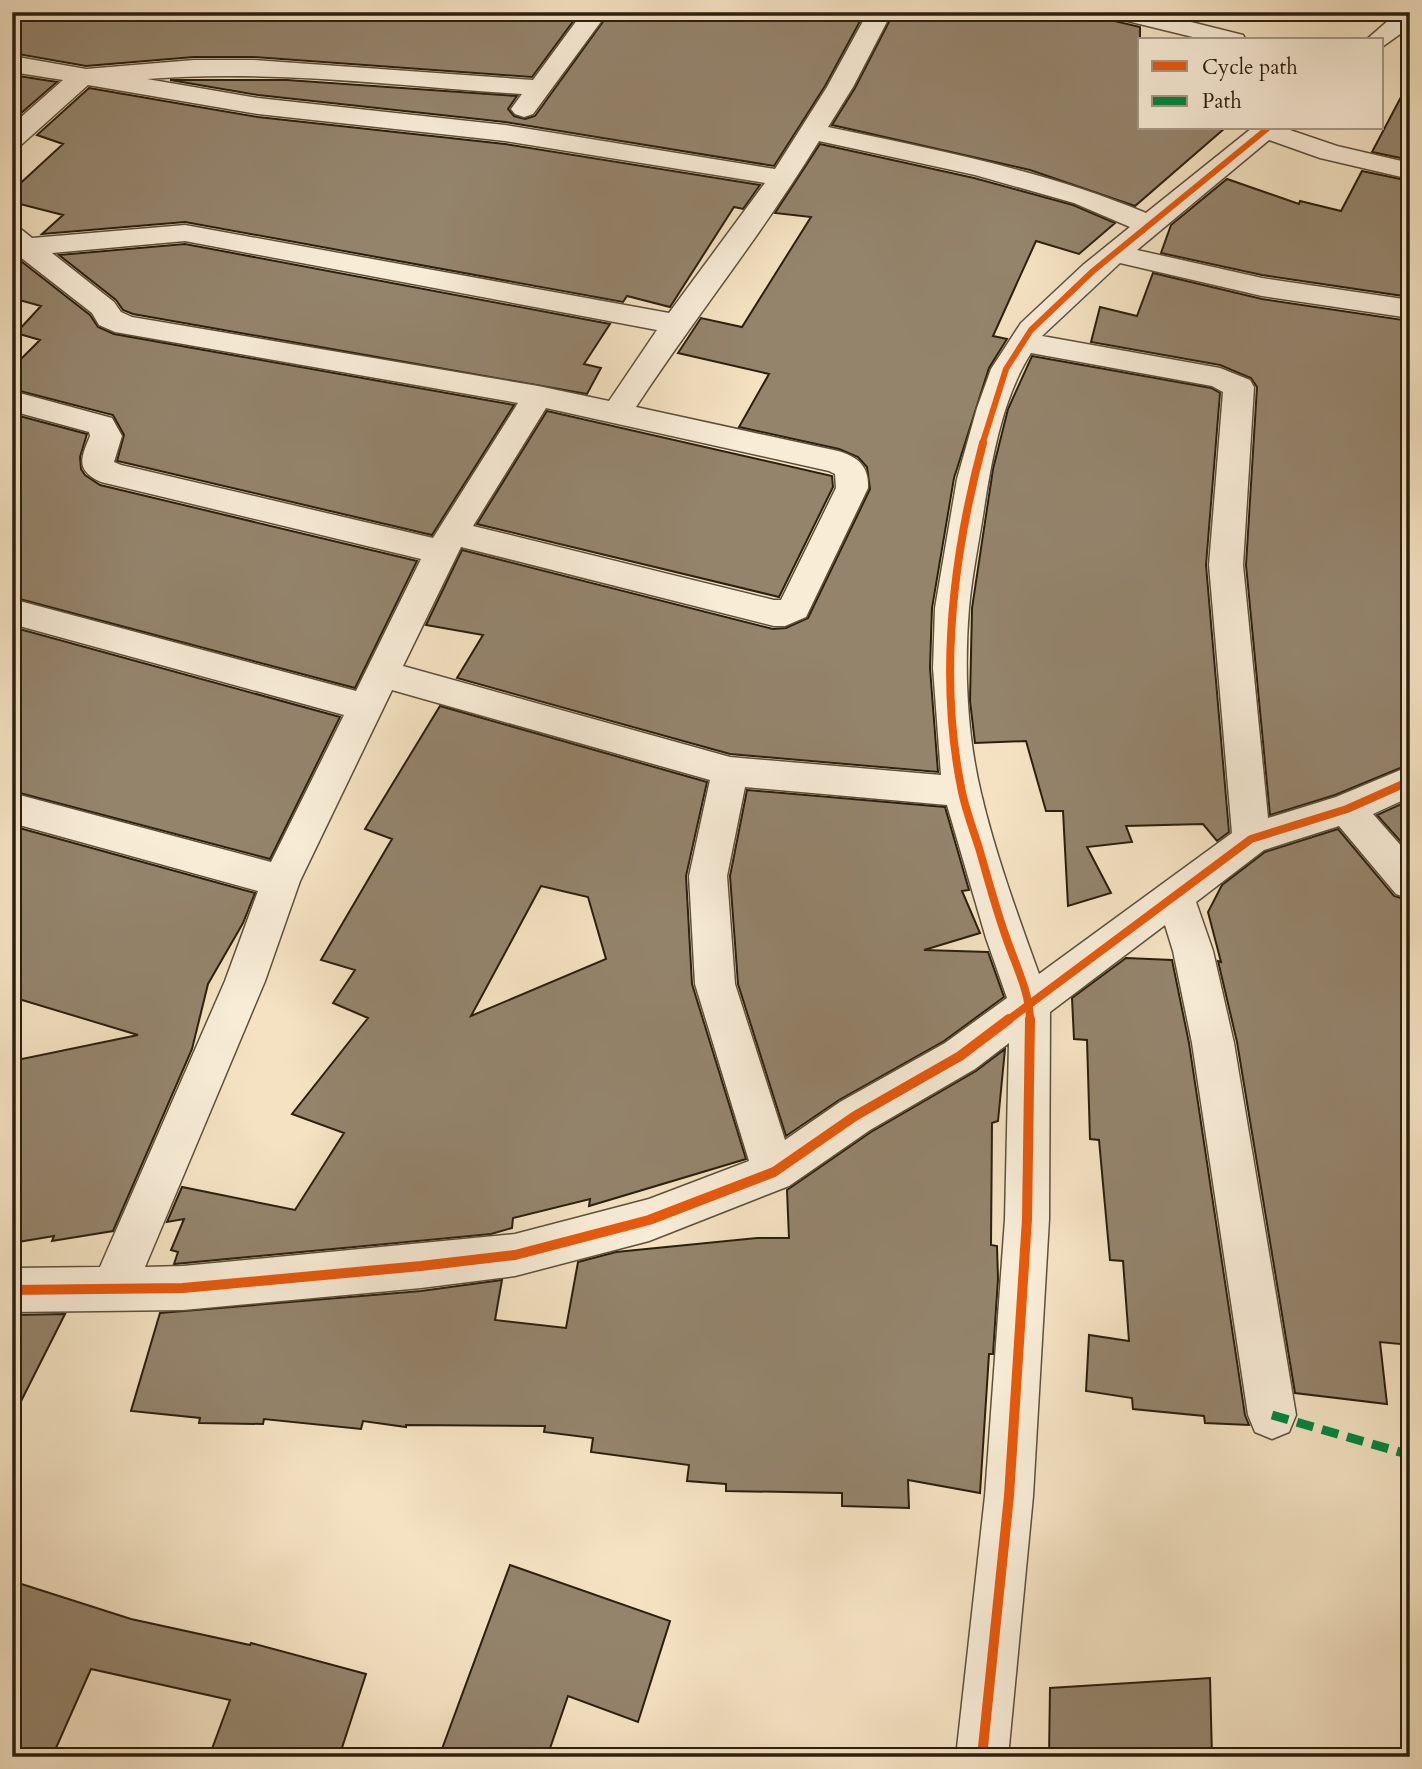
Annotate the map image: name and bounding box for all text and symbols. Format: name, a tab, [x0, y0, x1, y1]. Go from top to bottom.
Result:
legend	[1138, 38, 1384, 130]
text: Cycle path	[1202, 53, 1298, 82]
text: Path	[1202, 87, 1242, 116]

